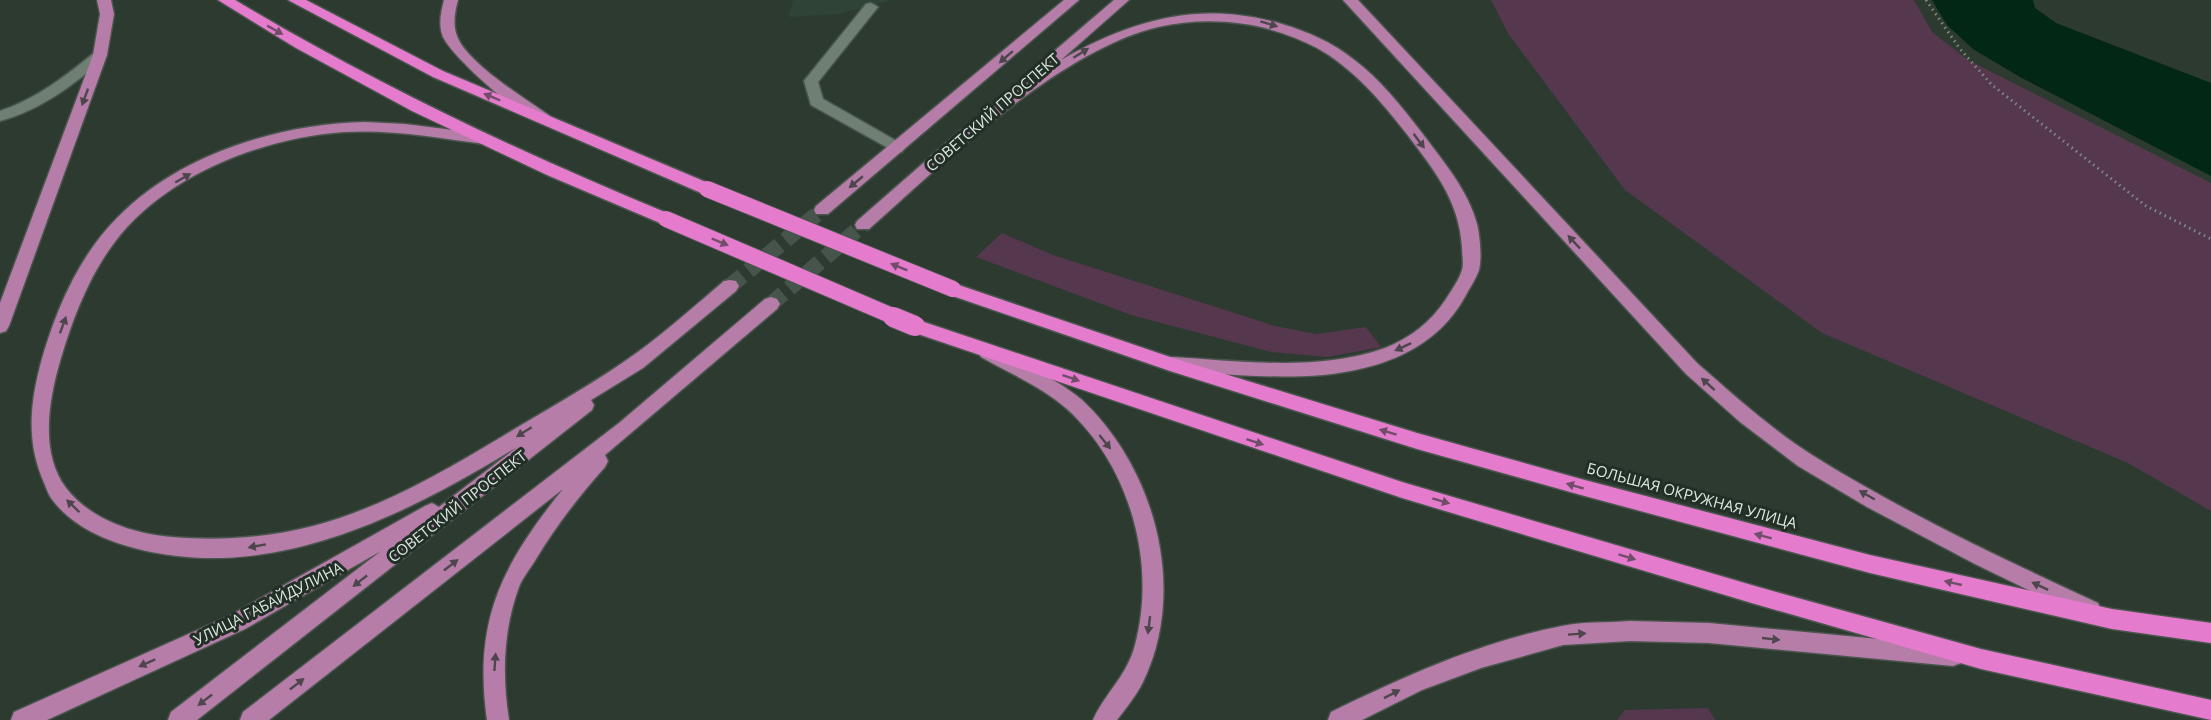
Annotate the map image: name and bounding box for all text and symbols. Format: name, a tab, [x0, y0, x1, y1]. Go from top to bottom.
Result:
one-way arrow	[1260, 20, 1278, 29]
one-way arrow	[267, 25, 284, 35]
street label: СОВЕТСКИЙ ПРОСПЕКТ	[921, 48, 1063, 175]
one-way arrow	[1073, 48, 1090, 59]
one-way arrow	[999, 50, 1014, 63]
one-way arrow	[79, 88, 89, 106]
one-way arrow	[482, 92, 500, 102]
one-way arrow	[1413, 133, 1426, 149]
one-way arrow	[175, 173, 192, 183]
one-way arrow	[848, 175, 864, 188]
one-way arrow	[1568, 235, 1581, 250]
one-way arrow	[711, 238, 729, 248]
one-way arrow	[890, 262, 908, 271]
one-way arrow	[59, 315, 69, 333]
one-way arrow	[1395, 342, 1412, 351]
one-way arrow	[1062, 374, 1080, 384]
one-way arrow	[1700, 377, 1716, 390]
one-way arrow	[516, 426, 532, 437]
one-way arrow	[1379, 427, 1397, 436]
one-way arrow	[1099, 434, 1112, 450]
one-way arrow	[1246, 437, 1264, 447]
street label: СОВЕТСКИЙ ПРОСПЕКТ	[384, 445, 531, 566]
street label: БОЛЬШАЯ ОКРУЖНАЯ УЛИЦА	[1585, 457, 1800, 533]
one-way arrow	[1566, 480, 1584, 490]
one-way arrow	[1859, 490, 1875, 501]
one-way arrow	[1432, 497, 1450, 506]
one-way arrow	[67, 500, 81, 514]
one-way arrow	[1754, 531, 1772, 541]
one-way arrow	[248, 541, 267, 550]
one-way arrow	[1618, 553, 1636, 562]
street label: УЛИЦА ГАБАЙДУЛИНА	[190, 556, 347, 649]
one-way arrow	[443, 558, 459, 571]
one-way arrow	[352, 574, 367, 586]
one-way arrow	[1943, 578, 1962, 587]
one-way arrow	[2031, 580, 2049, 590]
one-way arrow	[1144, 616, 1154, 635]
one-way arrow	[1567, 630, 1586, 639]
one-way arrow	[1762, 634, 1781, 644]
one-way arrow	[490, 652, 500, 671]
one-way arrow	[138, 659, 155, 668]
one-way arrow	[289, 678, 305, 691]
one-way arrow	[1383, 689, 1400, 698]
one-way arrow	[197, 693, 213, 706]

